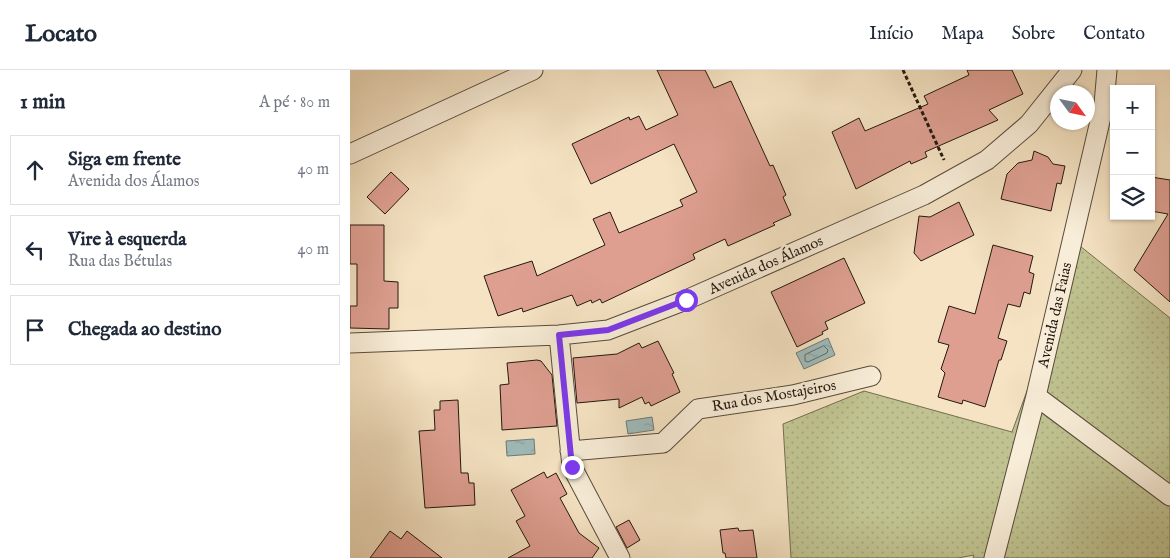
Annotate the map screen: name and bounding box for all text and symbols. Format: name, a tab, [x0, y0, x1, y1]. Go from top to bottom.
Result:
text: Locato	[25, 19, 97, 50]
text: Início	[869, 23, 914, 46]
text: Mapa	[942, 23, 984, 46]
text: Sobre	[1012, 23, 1055, 46]
text: Contato	[1083, 23, 1145, 46]
north arrow	[1050, 85, 1095, 130]
map controls	[1110, 85, 1155, 220]
button: +	[1110, 85, 1155, 130]
text: 1 min	[20, 89, 65, 116]
text: A pé · 80 m	[259, 93, 330, 113]
button: −	[1110, 130, 1155, 175]
text: Siga em frente	[68, 148, 181, 172]
icon: ahead	[21, 156, 49, 184]
text: 40 m	[297, 160, 329, 180]
text: Avenida dos Álamos	[68, 172, 199, 192]
button: layers	[1110, 175, 1155, 220]
text: Vire à esquerda	[68, 228, 186, 252]
street label: Avenida dos Álamos	[705, 231, 826, 299]
icon: left	[21, 236, 49, 264]
text: 40 m	[297, 240, 329, 260]
text: Rua das Bétulas	[68, 252, 172, 272]
street label: Avenida das Faias	[1033, 260, 1076, 371]
route start	[675, 289, 698, 312]
icon: arrive	[21, 316, 49, 344]
text: Chegada ao destino	[68, 318, 221, 342]
street label: Rua dos Mostajeiros	[710, 376, 838, 416]
route end	[561, 456, 584, 479]

